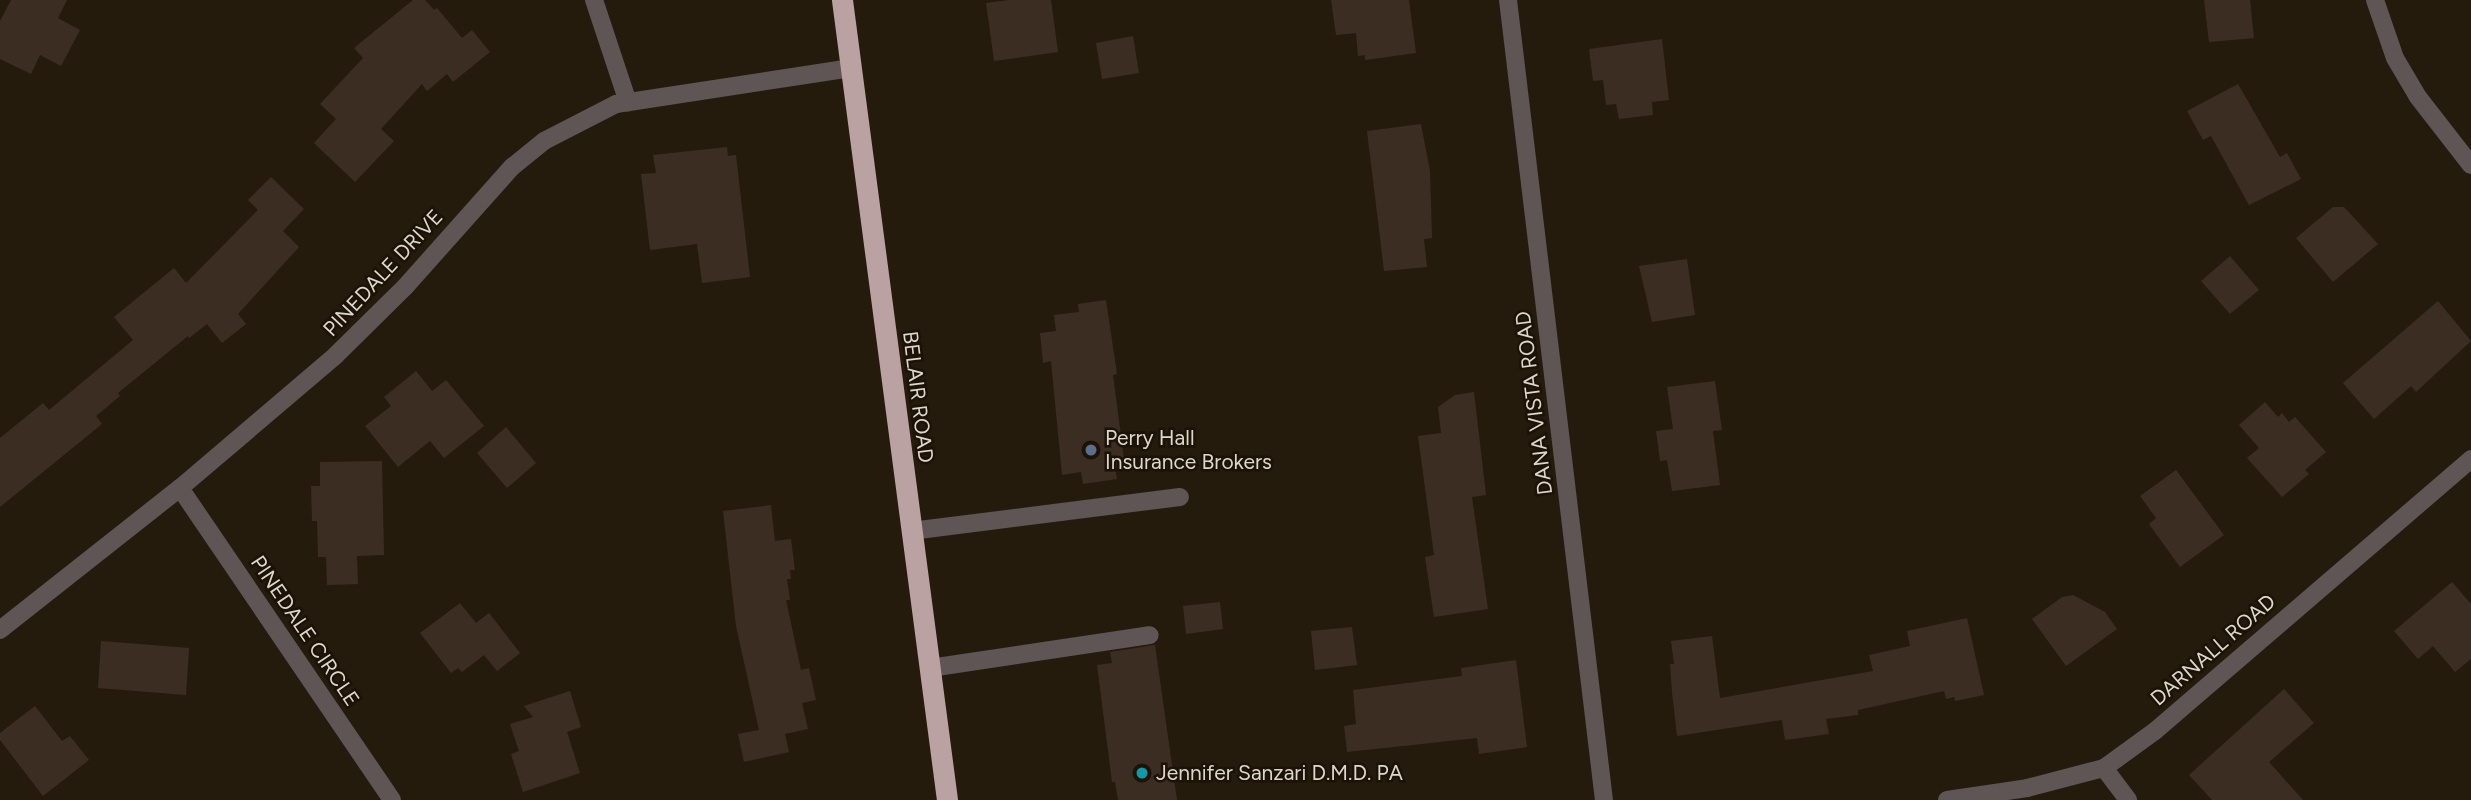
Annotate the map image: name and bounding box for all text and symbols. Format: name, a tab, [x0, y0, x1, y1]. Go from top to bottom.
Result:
street label: PINEDALE DRIVE	[318, 204, 448, 342]
street label: DANA VISTA ROAD	[1510, 310, 1558, 496]
street label: BELAIR ROAD	[897, 330, 939, 464]
place label: Perry Hall Insurance Brokers	[1105, 425, 1272, 475]
marker: Perry Hall Insurance Brokers	[1083, 442, 1099, 458]
street label: PINEDALE CIRCLE	[245, 551, 365, 711]
street label: DARNALL ROAD	[2145, 589, 2281, 711]
place label: Jennifer Sanzari D.M.D. PA	[1156, 760, 1403, 786]
marker: Jennifer Sanzari D.M.D. PA	[1134, 765, 1150, 781]

